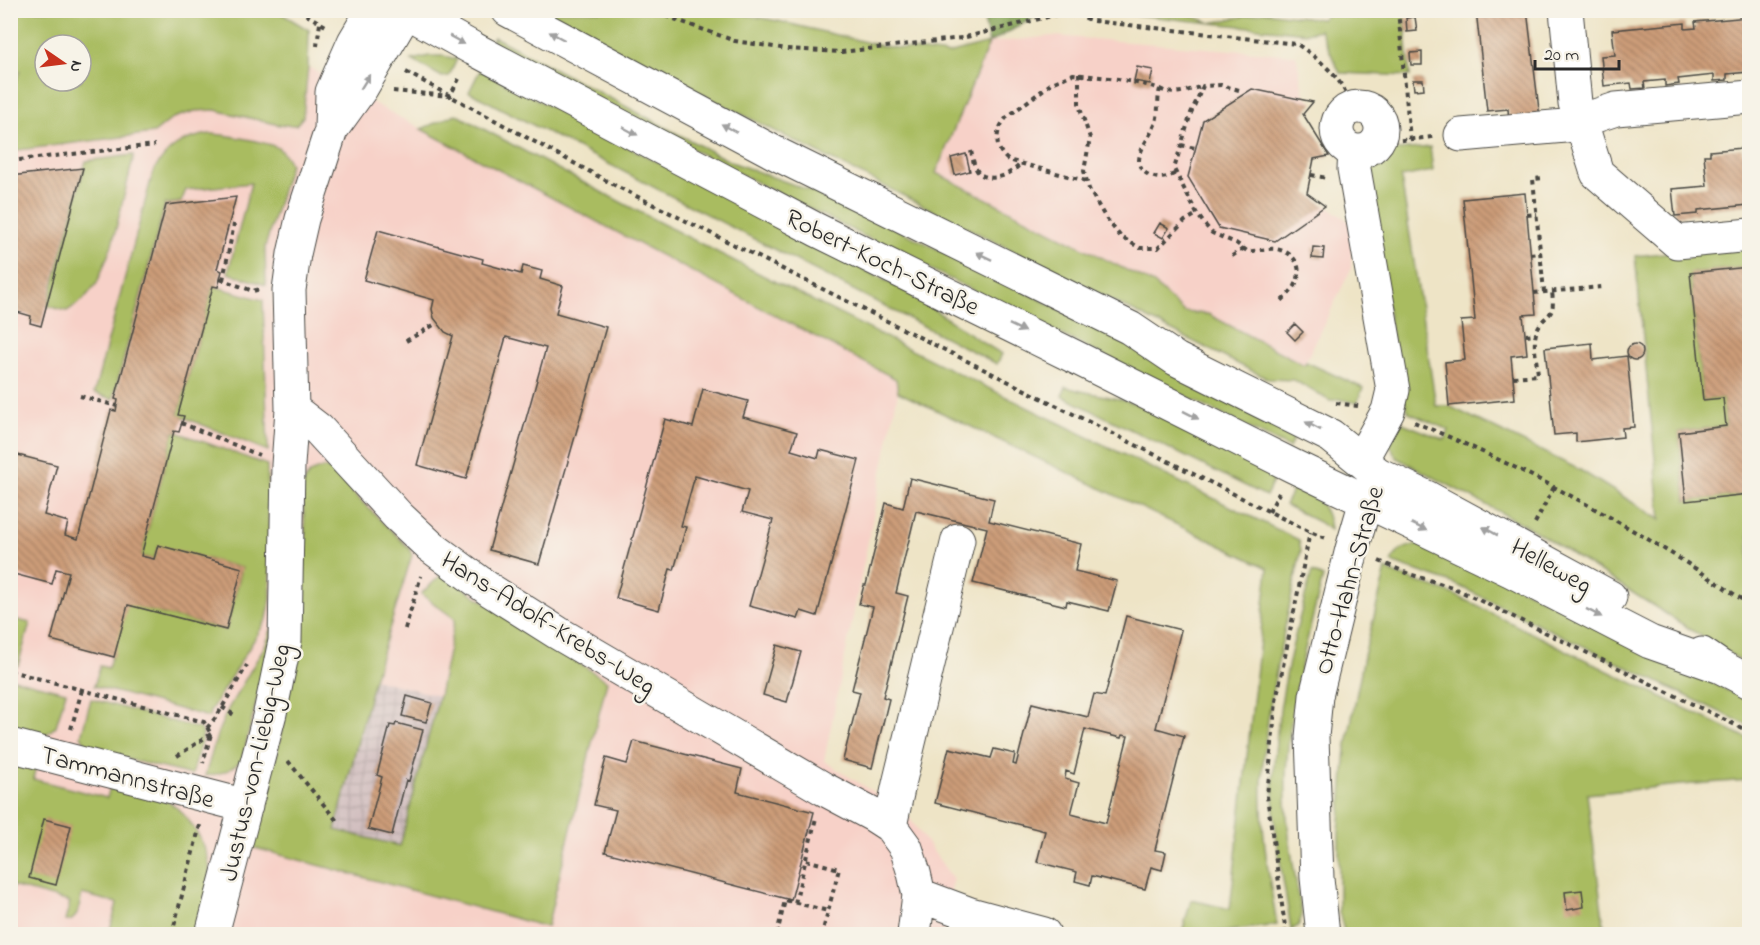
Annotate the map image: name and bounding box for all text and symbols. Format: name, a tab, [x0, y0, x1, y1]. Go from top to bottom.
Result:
one-way arrow	[548, 32, 566, 42]
north arrow	[33, 33, 93, 93]
scale bar	[1535, 33, 1619, 71]
one-way arrow	[449, 35, 466, 45]
text: 20 m	[1544, 43, 1579, 69]
text: N	[63, 58, 89, 74]
one-way arrow	[359, 74, 370, 90]
one-way arrow	[721, 123, 738, 133]
one-way arrow	[621, 126, 638, 136]
street label: Robert-Koch-Straße	[778, 200, 985, 327]
one-way arrow	[975, 251, 992, 260]
one-way arrow	[1009, 323, 1026, 333]
one-way arrow	[1183, 410, 1200, 420]
one-way arrow	[1305, 422, 1322, 431]
street label: Otto-Hahn-Straße	[1306, 482, 1396, 680]
one-way arrow	[1411, 522, 1428, 531]
one-way arrow	[1481, 526, 1498, 536]
street label: Helleweg	[1503, 530, 1598, 605]
street label: Hans-Adolf-Krebs-Weg	[433, 543, 662, 706]
one-way arrow	[1585, 608, 1602, 618]
street label: Justus-von-Liebig-Weg	[211, 640, 303, 885]
street label: Tammannstraße	[36, 737, 219, 820]

